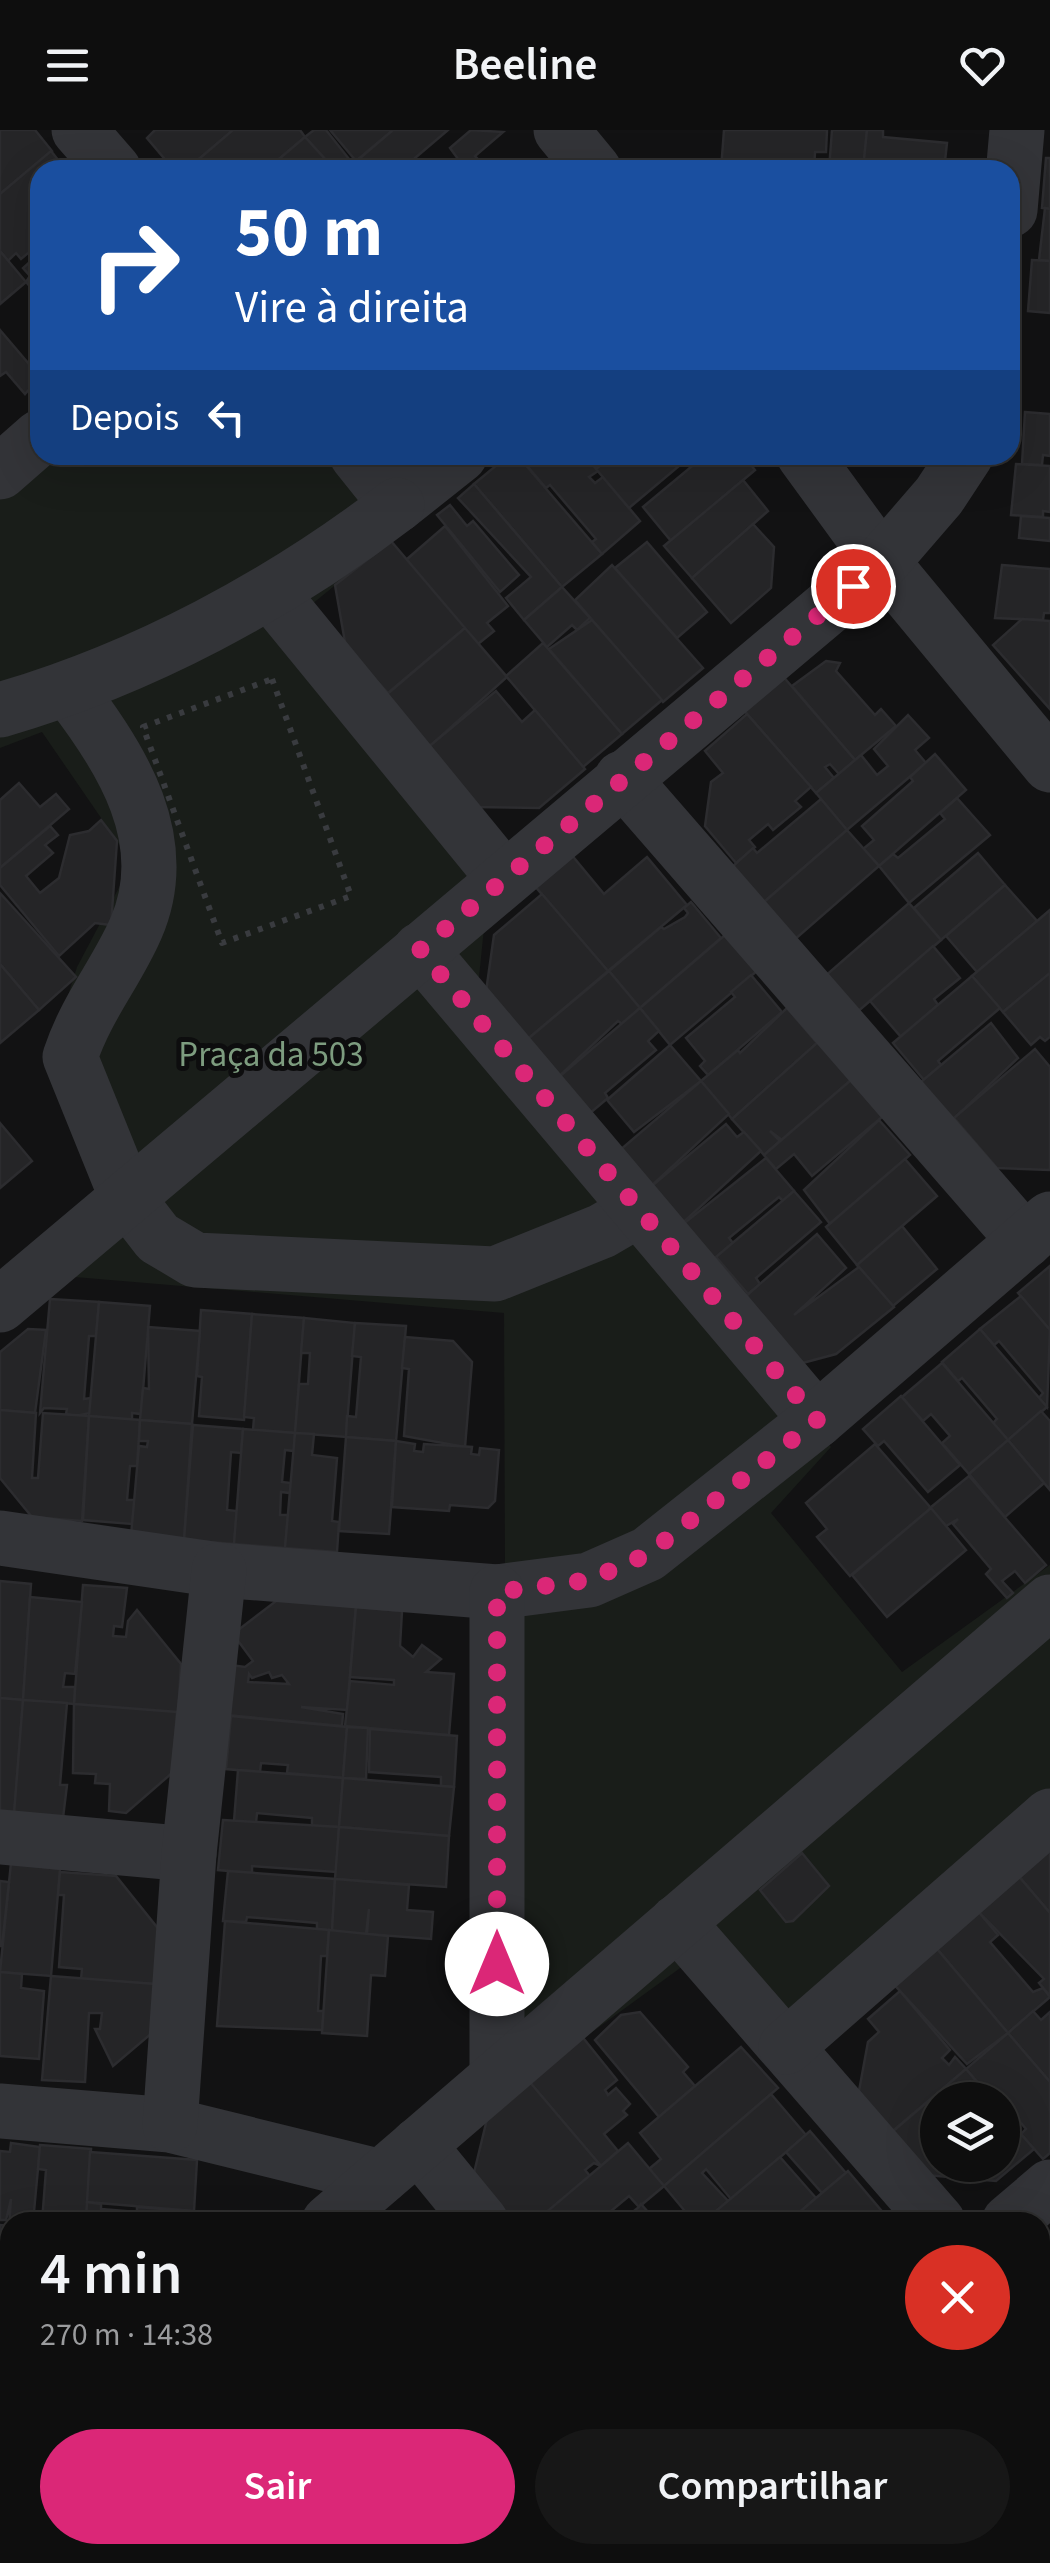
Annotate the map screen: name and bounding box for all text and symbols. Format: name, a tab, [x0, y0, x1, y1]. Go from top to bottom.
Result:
text: Beeline	[453, 33, 597, 97]
icon: menu	[40, 38, 95, 93]
icon: heart	[955, 38, 1010, 93]
text: 50 m	[235, 183, 383, 283]
icon: right	[70, 200, 200, 330]
text: Vire à direita	[235, 276, 469, 340]
icon: left	[199, 390, 254, 445]
text: Depois	[70, 391, 179, 445]
pin	[811, 544, 896, 629]
icon: arrive	[826, 559, 881, 614]
park label: Praça da 503	[178, 1030, 364, 1080]
position arrow	[445, 1912, 549, 2016]
map controls	[920, 2082, 1020, 2182]
button: layers	[920, 2082, 1020, 2182]
text: 4 min	[40, 2232, 183, 2317]
button: close	[905, 2245, 1010, 2350]
text: 270 m · 14:38	[40, 2312, 213, 2358]
button: Sair	[40, 2429, 515, 2544]
button: Compartilhar	[535, 2429, 1010, 2544]

